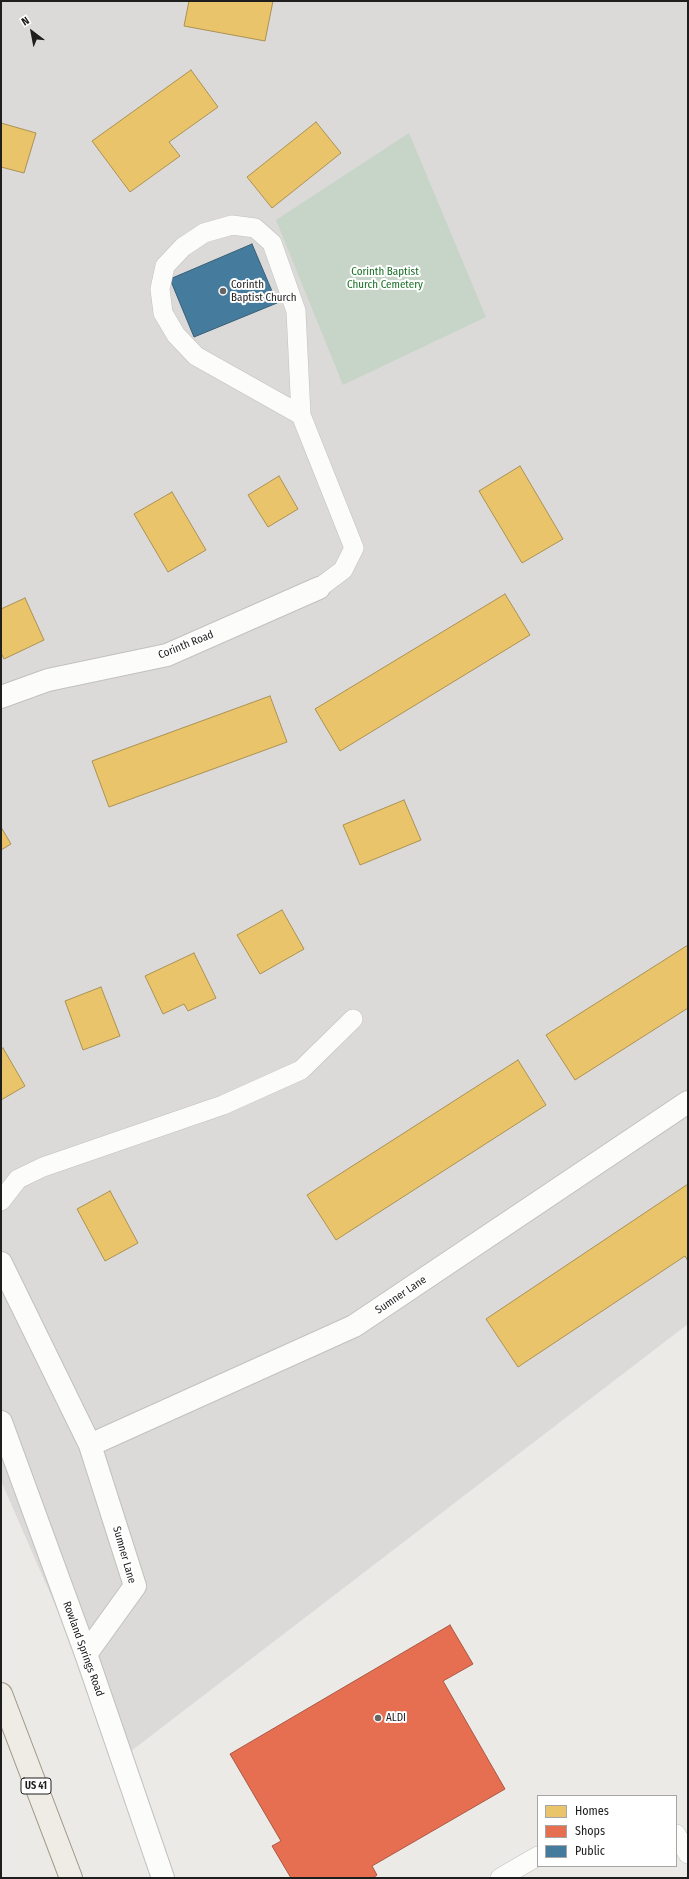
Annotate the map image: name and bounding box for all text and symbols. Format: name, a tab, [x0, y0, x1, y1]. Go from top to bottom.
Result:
north arrow	[12, 12, 52, 52]
text: N	[19, 14, 32, 29]
park label: Corinth Baptist Church Cemetery	[347, 265, 423, 291]
place label: Corinth Baptist Church	[231, 278, 297, 304]
marker: Corinth Baptist Church	[218, 286, 228, 296]
street label: Corinth Road	[156, 628, 216, 662]
street label: Sumner Lane	[373, 1273, 429, 1317]
street label: Sumner Lane	[110, 1525, 138, 1585]
street label: Rowland Springs Road	[60, 1600, 106, 1698]
place label: ALDI	[386, 1711, 406, 1725]
marker: ALDI	[373, 1713, 383, 1723]
road number: US 41	[21, 1778, 51, 1794]
legend	[537, 1795, 677, 1867]
text: Homes	[575, 1804, 609, 1818]
text: Shops	[575, 1824, 605, 1838]
text: Public	[575, 1844, 605, 1858]

